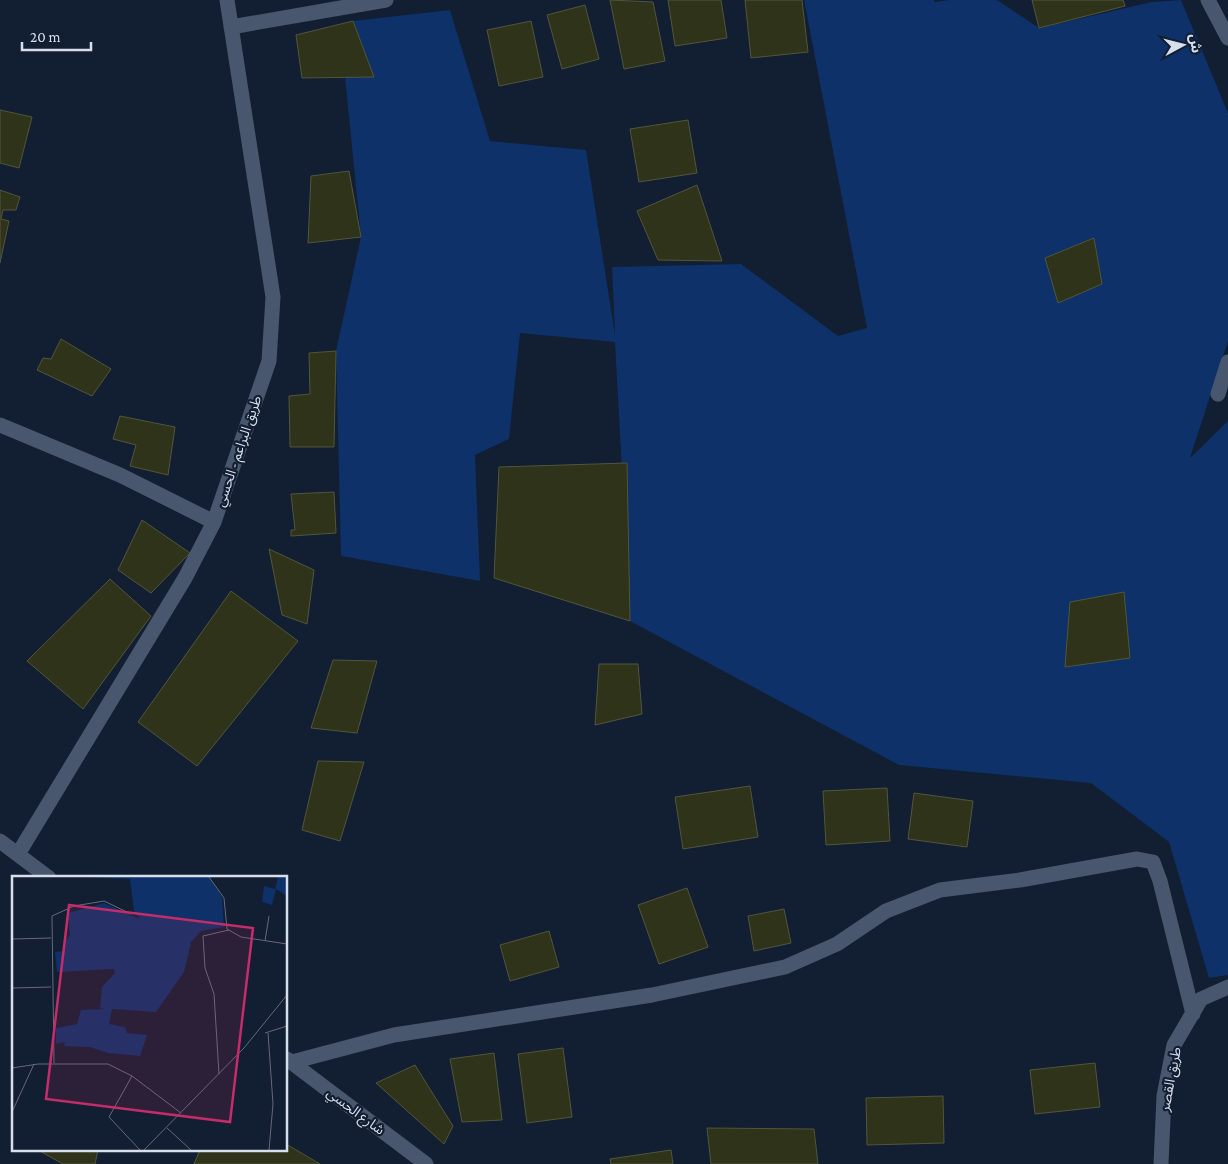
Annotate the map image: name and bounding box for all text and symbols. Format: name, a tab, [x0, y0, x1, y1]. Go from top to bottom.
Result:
scale bar	[22, 20, 91, 52]
north arrow	[1158, 20, 1208, 70]
text: 20 m	[30, 29, 61, 45]
text: ش	[1187, 33, 1205, 54]
street label: طريق البراعم - الحسي	[211, 393, 268, 510]
inset map	[12, 876, 288, 1152]
street label: طريق القصر	[1156, 1045, 1186, 1114]
street label: شارع الحسي	[322, 1084, 388, 1140]

